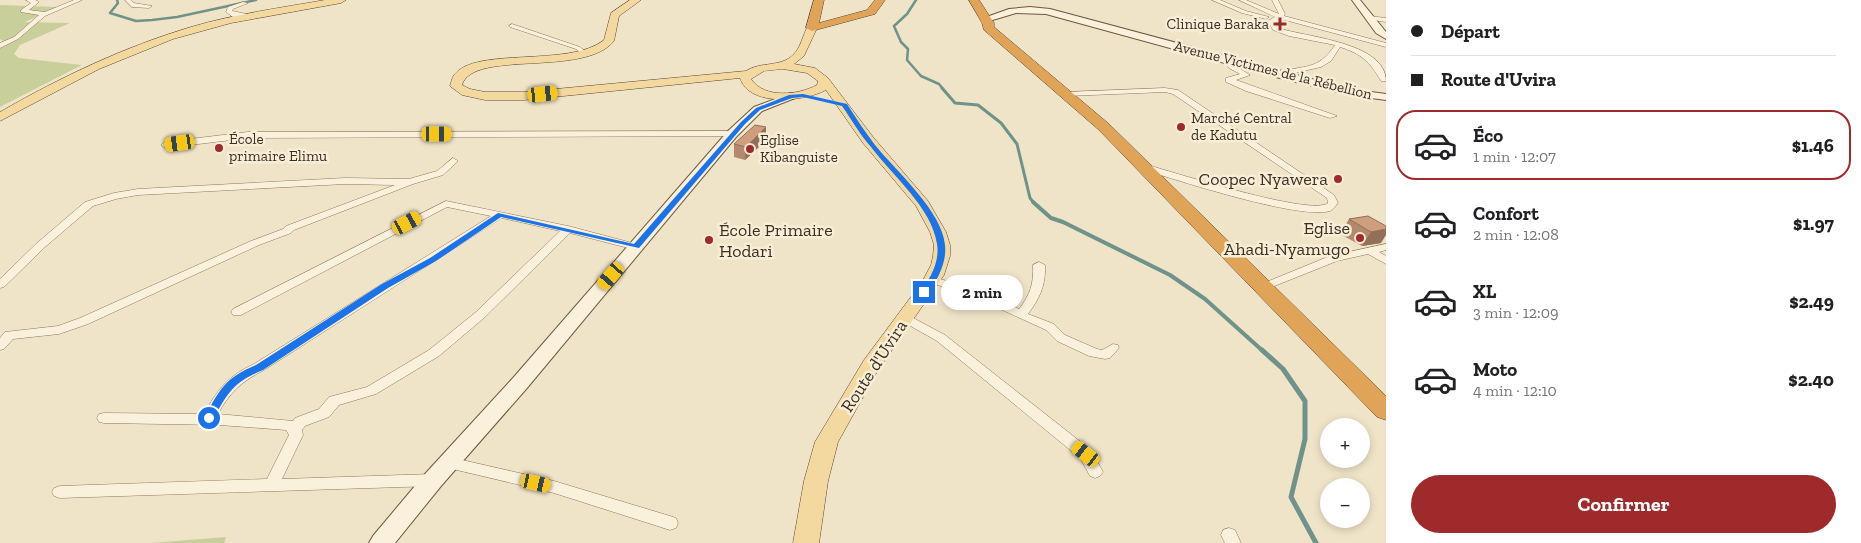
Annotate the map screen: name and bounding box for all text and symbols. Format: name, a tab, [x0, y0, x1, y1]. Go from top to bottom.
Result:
place label: Clinique Baraka	[1167, 15, 1269, 33]
marker: Clinique Baraka	[1273, 17, 1287, 31]
text: Départ	[1441, 20, 1500, 43]
street label: Avenue Victimes de la Rébellion	[1172, 37, 1374, 103]
text: Route d'Uvira	[1441, 68, 1556, 91]
car	[527, 85, 558, 103]
place label: Marché Central de Kadutu	[1191, 109, 1292, 144]
marker: Marché Central de Kadutu	[1175, 121, 1187, 133]
icon: car	[1413, 123, 1458, 168]
text: Éco	[1473, 124, 1503, 147]
car	[422, 127, 452, 142]
place label: École primaire Elimu	[229, 130, 328, 165]
place label: Eglise Kibanguiste	[760, 131, 838, 166]
car	[164, 133, 195, 153]
text: $1.46	[1792, 134, 1834, 157]
marker: École primaire Elimu	[213, 142, 225, 154]
marker: Eglise Kibanguiste	[744, 143, 756, 155]
text: 1 min · 12:07	[1473, 147, 1556, 166]
place label: Coopec Nyawera	[1199, 168, 1328, 190]
marker: Coopec Nyawera	[1332, 173, 1344, 185]
icon: car	[1413, 201, 1458, 246]
text: Confort	[1473, 202, 1539, 225]
car	[390, 209, 423, 237]
text: $1.97	[1793, 212, 1834, 235]
place label: Eglise Ahadi-Nyamugo	[1224, 217, 1350, 260]
place label: École Primaire Hodari	[719, 219, 833, 262]
text: 2 min · 12:08	[1473, 225, 1559, 244]
marker: Eglise Ahadi-Nyamugo	[1354, 232, 1366, 244]
marker: École Primaire Hodari	[703, 234, 715, 246]
car	[595, 260, 626, 292]
callout: 2 min	[942, 274, 1024, 310]
icon: car	[1413, 279, 1458, 324]
text: XL	[1473, 280, 1496, 303]
route end	[913, 281, 935, 303]
text: 2 min	[962, 283, 1002, 302]
text: $2.49	[1789, 290, 1834, 313]
text: 3 min · 12:09	[1473, 303, 1558, 322]
street label: Route d'Uvira	[836, 315, 912, 416]
icon: car	[1413, 357, 1458, 402]
text: Moto	[1473, 358, 1517, 381]
text: $2.40	[1788, 368, 1834, 391]
text: 4 min · 12:10	[1473, 381, 1557, 400]
route start	[198, 407, 220, 429]
map controls	[1320, 418, 1370, 528]
button: +	[1320, 418, 1370, 468]
car	[1069, 439, 1102, 469]
car	[519, 472, 552, 494]
button: Confirmer	[1411, 475, 1836, 533]
button: −	[1320, 478, 1370, 528]

